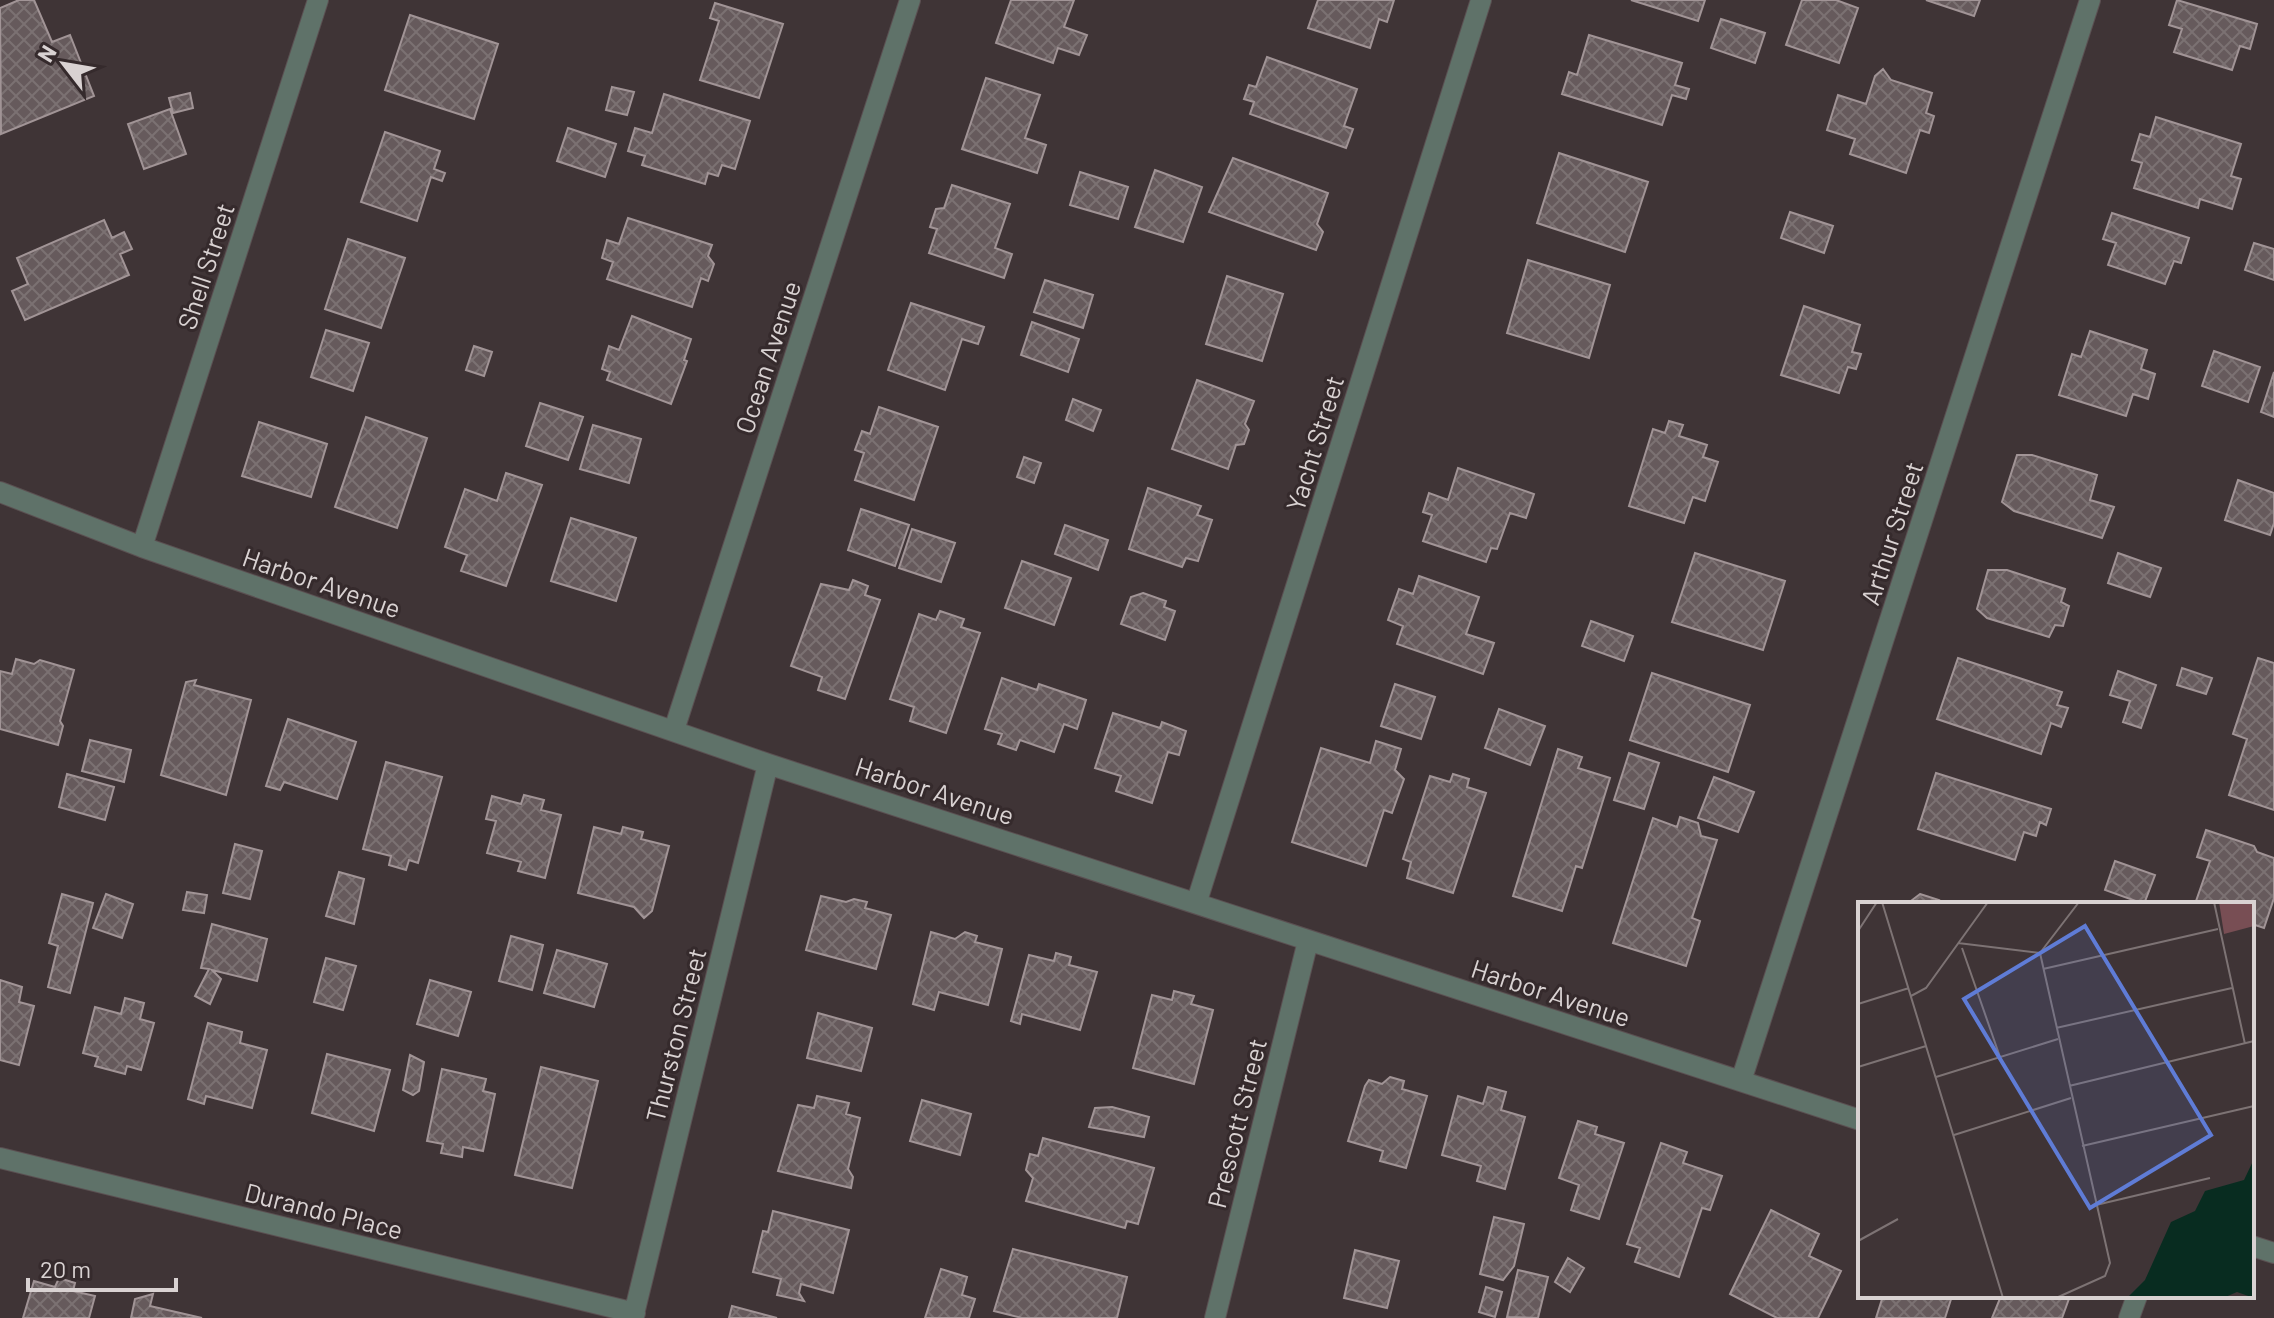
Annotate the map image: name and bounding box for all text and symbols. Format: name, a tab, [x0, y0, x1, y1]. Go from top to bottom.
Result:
north arrow	[24, 24, 104, 104]
text: N	[31, 40, 61, 66]
street label: Shell Street	[170, 199, 240, 333]
street label: Ocean Avenue	[728, 277, 806, 437]
street label: Yacht Street	[1279, 372, 1349, 514]
street label: Arthur Street	[1853, 458, 1929, 608]
street label: Harbor Avenue	[239, 540, 405, 624]
street label: Harbor Avenue	[852, 750, 1018, 830]
inset map	[1858, 902, 2254, 1298]
street label: Thurston Street	[638, 945, 712, 1125]
street label: Harbor Avenue	[1468, 952, 1634, 1032]
street label: Prescott Street	[1200, 1035, 1272, 1211]
street label: Durando Place	[242, 1175, 406, 1245]
scale bar	[28, 1242, 176, 1292]
text: 20 m	[40, 1254, 91, 1283]

